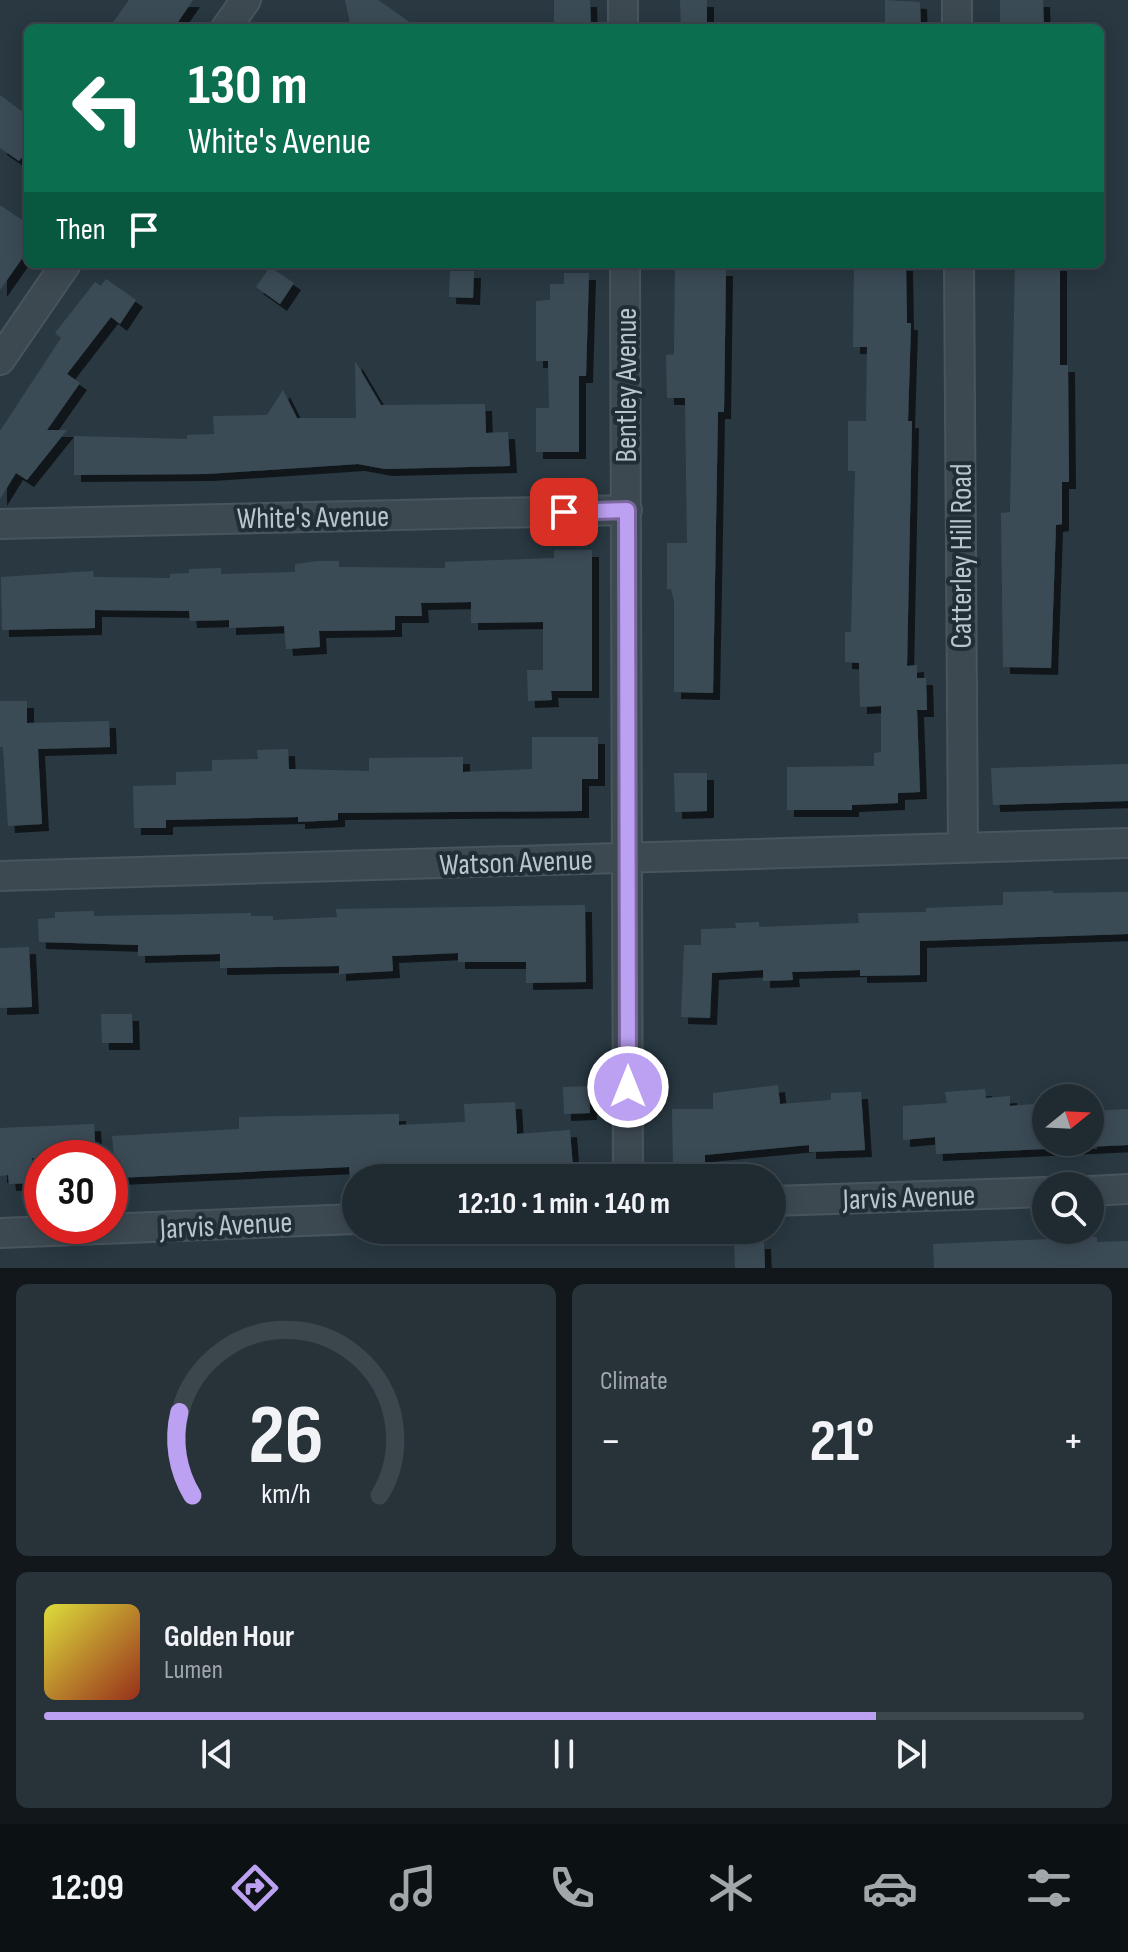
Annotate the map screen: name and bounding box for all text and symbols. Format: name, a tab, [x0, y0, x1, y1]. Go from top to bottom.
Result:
text: 130 m	[188, 53, 308, 120]
icon: left	[56, 56, 160, 160]
text: White's Avenue	[188, 121, 371, 164]
icon: arrive	[122, 208, 166, 252]
text: Then	[56, 212, 106, 248]
street label: Bentley Avenue	[609, 308, 645, 462]
street label: Catterley Hill Road	[944, 464, 980, 648]
pin	[530, 478, 598, 546]
icon: arrive	[542, 490, 586, 534]
street label: White's Avenue	[236, 499, 390, 537]
street label: Watson Avenue	[439, 842, 593, 884]
position arrow	[586, 1045, 670, 1129]
north arrow	[1032, 1084, 1104, 1156]
map controls	[1032, 1084, 1104, 1244]
speed limit sign: 30	[24, 1140, 128, 1244]
button: search	[1032, 1172, 1104, 1244]
street label: Jarvis Avenue	[841, 1178, 976, 1218]
text: 12:10 · 1 min · 140 m	[458, 1186, 670, 1222]
street label: Jarvis Avenue	[158, 1205, 293, 1247]
text: Climate	[600, 1366, 668, 1397]
text: 26	[248, 1387, 324, 1487]
text: 21°	[809, 1406, 875, 1478]
text: −	[600, 1415, 622, 1468]
text: +	[1062, 1415, 1084, 1468]
text: km/h	[261, 1477, 311, 1512]
text: Golden Hour	[164, 1619, 294, 1655]
text: Lumen	[164, 1655, 223, 1686]
icon: previous	[195, 1732, 239, 1776]
icon: pause	[542, 1732, 586, 1776]
icon: next	[889, 1732, 933, 1776]
icon: directions	[227, 1860, 283, 1916]
icon: music	[385, 1860, 441, 1916]
icon: phone	[544, 1860, 600, 1916]
icon: climate	[703, 1860, 759, 1916]
icon: car	[862, 1860, 918, 1916]
icon: filters	[1021, 1860, 1077, 1916]
text: 12:09	[51, 1867, 124, 1910]

